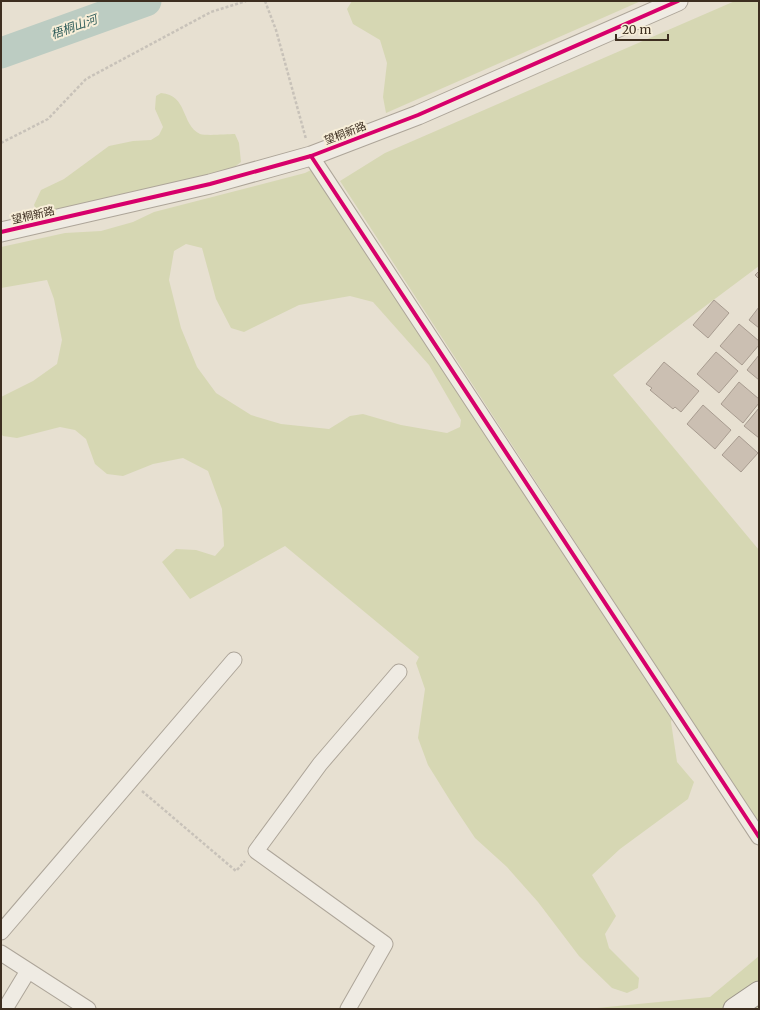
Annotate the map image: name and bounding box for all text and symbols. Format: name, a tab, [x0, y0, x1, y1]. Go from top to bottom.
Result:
water label: 梧桐山河	[49, 11, 101, 42]
scale bar	[616, 16, 668, 42]
text: 20 m	[622, 22, 651, 37]
street label: 望桐新路	[322, 119, 368, 147]
street label: 望桐新路	[10, 203, 56, 227]

